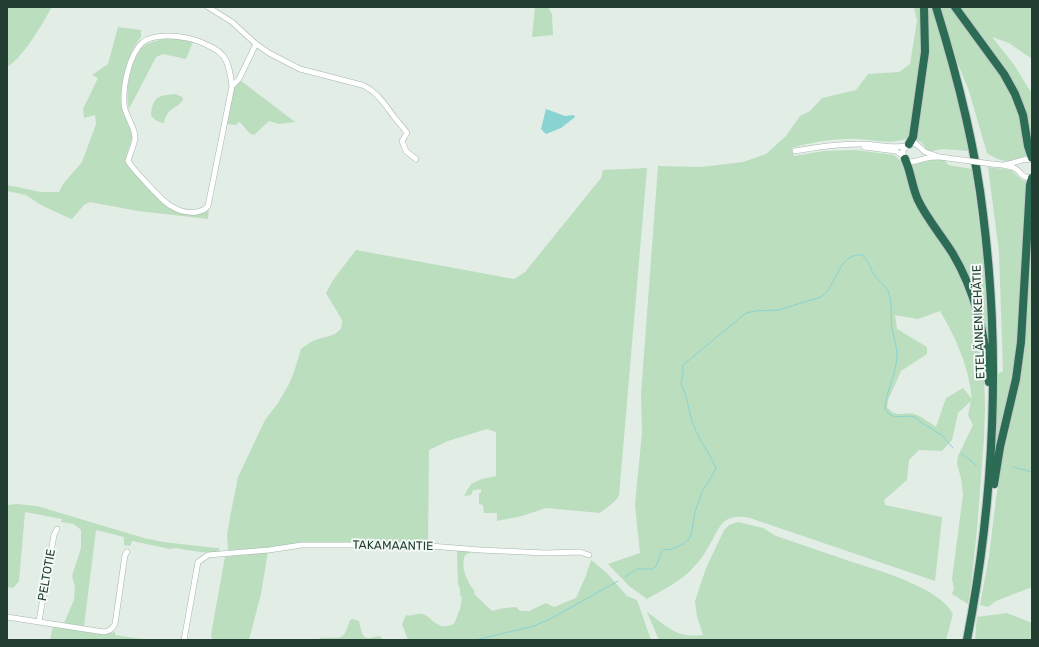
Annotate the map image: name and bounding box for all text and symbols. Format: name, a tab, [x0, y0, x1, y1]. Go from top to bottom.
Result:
street label: ETELÄINEN KEHÄTIE	[970, 265, 988, 379]
street label: TAKAMAANTIE	[352, 538, 434, 554]
street label: PELTOTIE	[35, 548, 59, 602]

